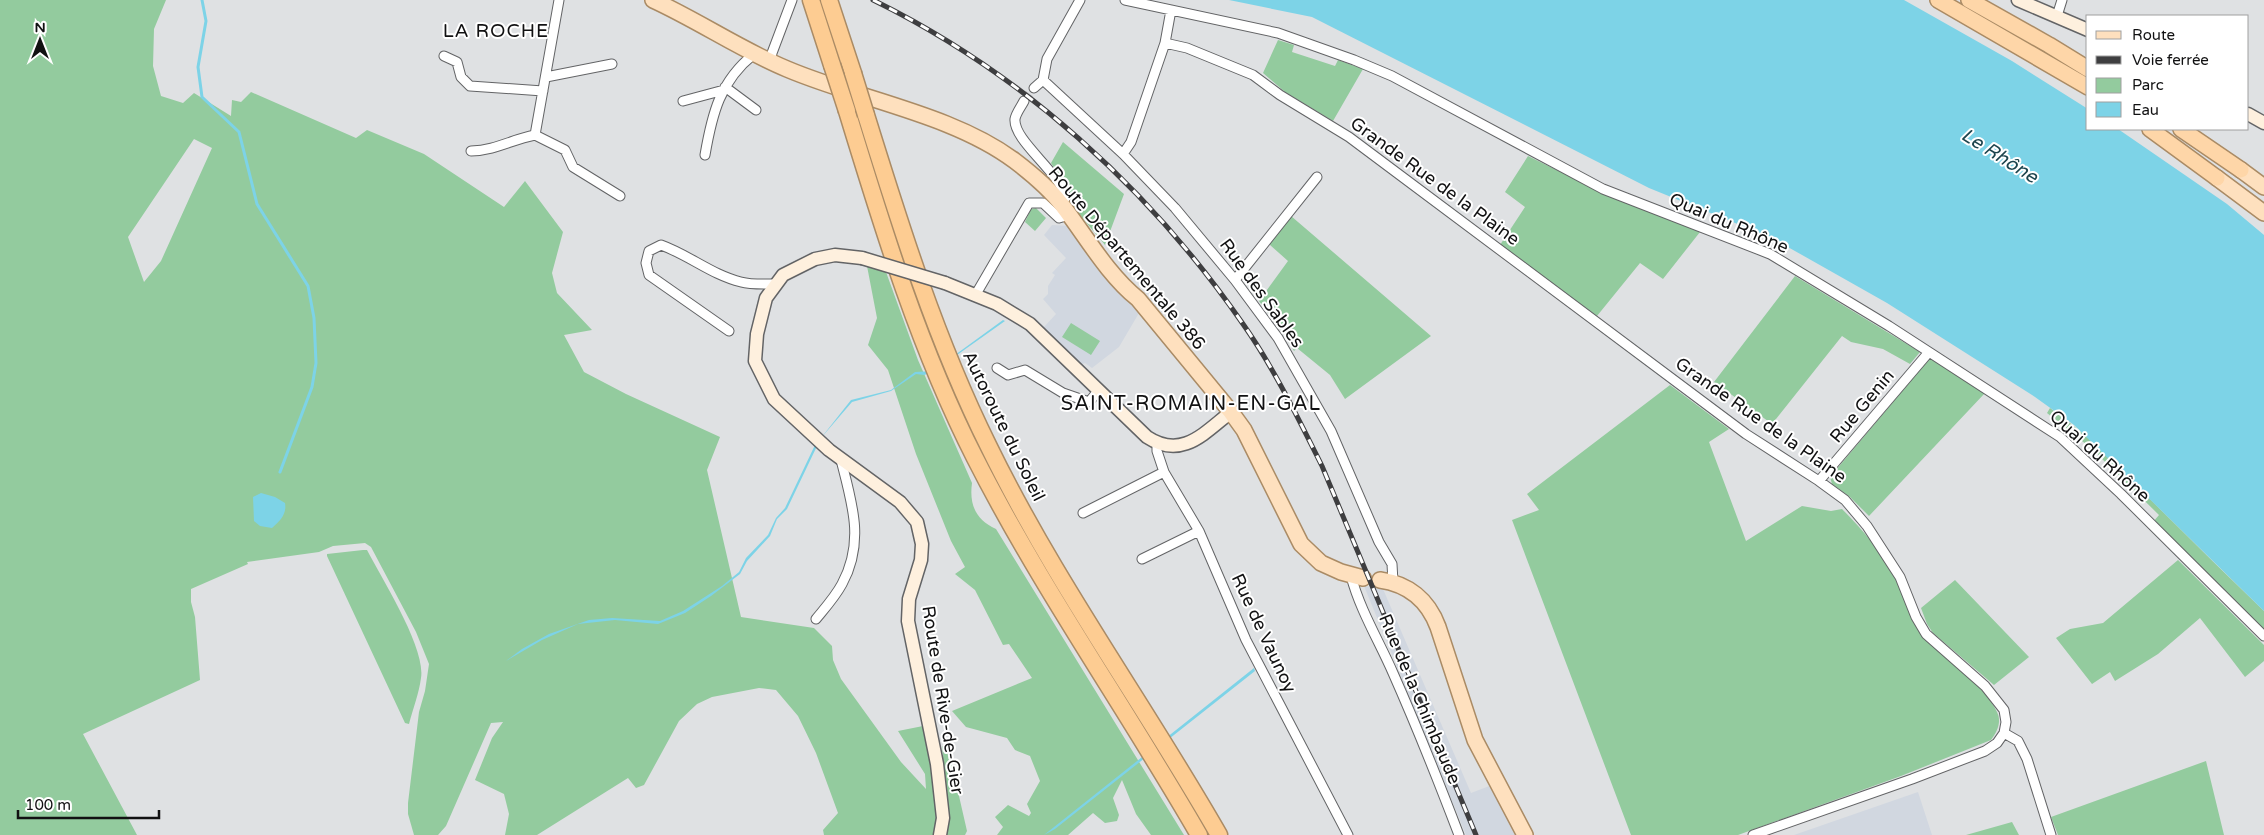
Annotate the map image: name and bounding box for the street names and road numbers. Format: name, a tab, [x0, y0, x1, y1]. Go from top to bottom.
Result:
street label: Grande Rue de la Plaine	[1346, 112, 1524, 250]
street label: Route Départementale 386	[1044, 162, 1210, 354]
street label: Quai du Rhône	[1666, 188, 1792, 258]
street label: Rue des Sables	[1215, 234, 1309, 352]
street label: Autoroute du Soleil	[958, 347, 1050, 505]
street label: Grande Rue de la Plaine	[1671, 352, 1851, 488]
street label: Rue Genin	[1825, 365, 1899, 447]
street label: Quai du Rhône	[2045, 405, 2155, 507]
street label: Rue de Vaunoy	[1227, 570, 1301, 696]
street label: Route de Rive-de-Gier	[917, 604, 969, 796]
street label: Rue de la Chimbaude	[1374, 611, 1466, 787]

